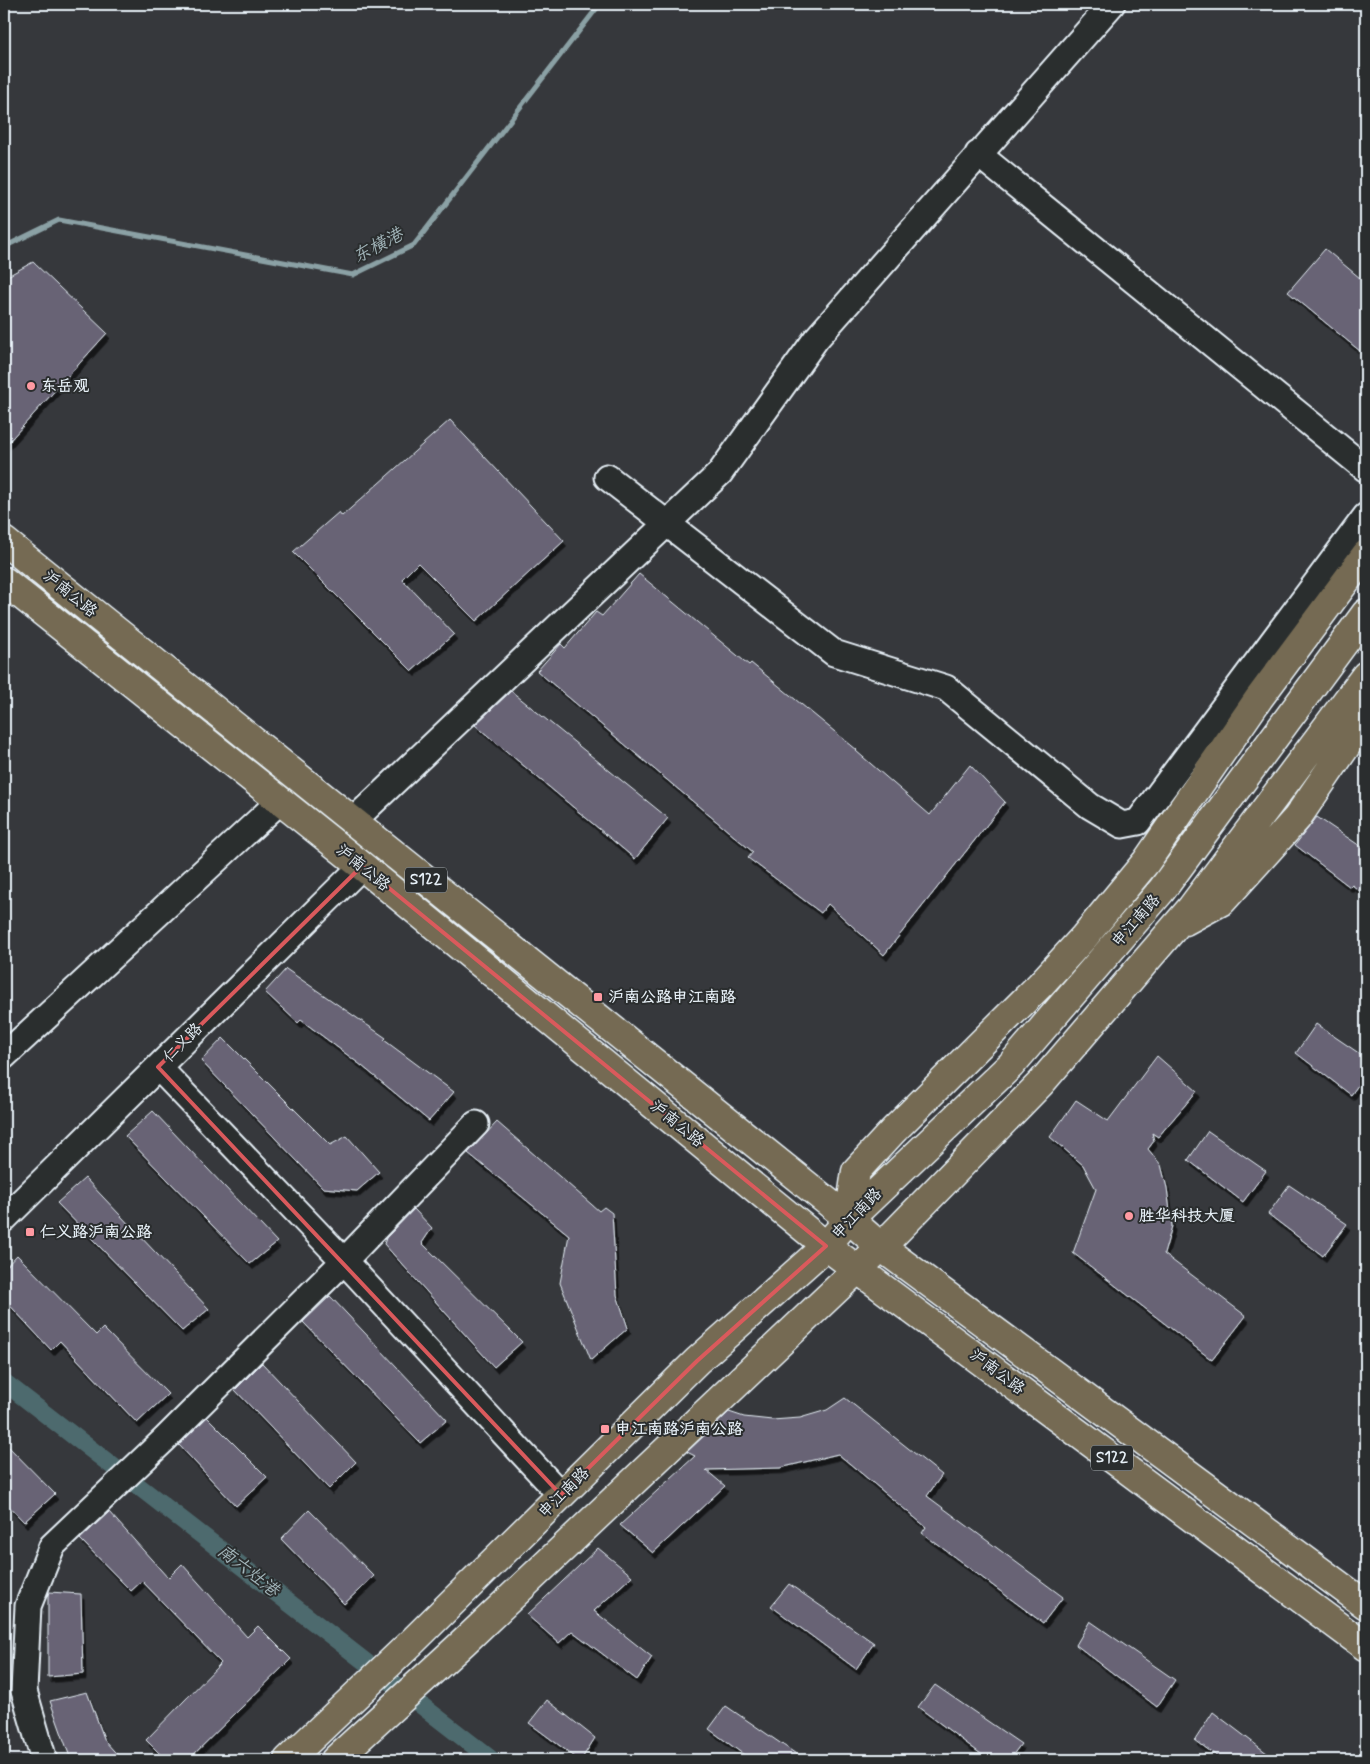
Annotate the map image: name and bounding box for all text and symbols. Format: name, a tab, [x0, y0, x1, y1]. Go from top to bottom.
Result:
water label: 东横港	[349, 222, 409, 269]
place label: 东岳观	[41, 376, 89, 397]
marker: 东岳观	[25, 380, 37, 392]
street label: 沪南公路	[39, 566, 101, 622]
street label: 沪南公路	[332, 840, 394, 896]
road number: S122	[405, 868, 447, 892]
street label: 申江南路	[1107, 890, 1165, 952]
place label: 沪南公路申江南路	[608, 987, 736, 1008]
marker: 沪南公路申江南路	[592, 991, 604, 1003]
street label: 仁义路	[159, 1019, 207, 1067]
street label: 沪南公路	[646, 1096, 708, 1152]
street label: 申江南路	[827, 1184, 887, 1244]
place label: 胜华科技大厦	[1139, 1206, 1235, 1227]
marker: 胜华科技大厦	[1123, 1210, 1135, 1222]
place label: 仁义路沪南公路	[40, 1222, 152, 1243]
marker: 仁义路沪南公路	[24, 1226, 36, 1238]
street label: 沪南公路	[965, 1344, 1029, 1400]
place label: 申江南路沪南公路	[615, 1419, 743, 1440]
marker: 申江南路沪南公路	[599, 1423, 611, 1435]
road number: S122	[1091, 1446, 1133, 1470]
street label: 申江南路	[534, 1463, 594, 1523]
water label: 南六灶港	[212, 1539, 285, 1604]

